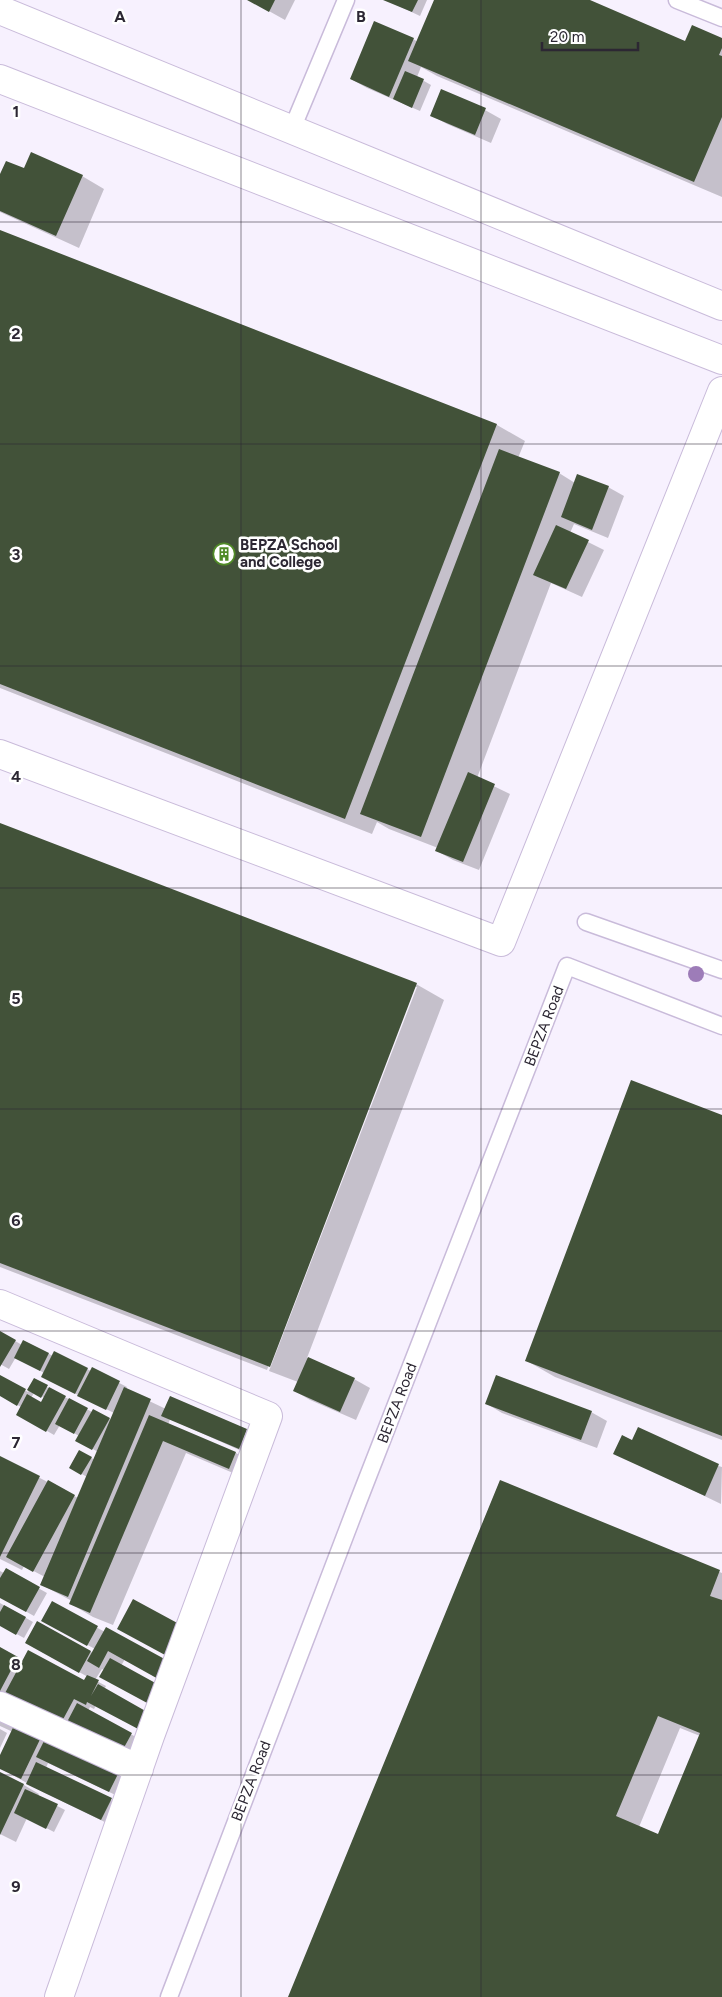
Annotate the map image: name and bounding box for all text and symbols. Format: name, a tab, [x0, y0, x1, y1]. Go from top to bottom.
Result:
text: A	[114, 7, 126, 26]
text: B	[356, 7, 366, 26]
scale bar	[542, 20, 638, 52]
text: 20 m	[550, 28, 584, 46]
text: 1	[13, 102, 19, 121]
text: 2	[11, 324, 21, 343]
place label: BEPZA School and College	[240, 536, 338, 571]
building icon: BEPZA School and College	[212, 542, 236, 566]
text: 3	[12, 545, 21, 564]
text: 4	[11, 767, 21, 786]
street label: BEPZA Road	[520, 983, 568, 1069]
text: 5	[11, 989, 21, 1008]
text: 6	[11, 1211, 21, 1230]
street label: BEPZA Road	[373, 1360, 421, 1446]
text: 7	[12, 1433, 21, 1452]
text: 8	[11, 1655, 21, 1674]
street label: BEPZA Road	[227, 1738, 275, 1824]
text: 9	[11, 1877, 21, 1896]

